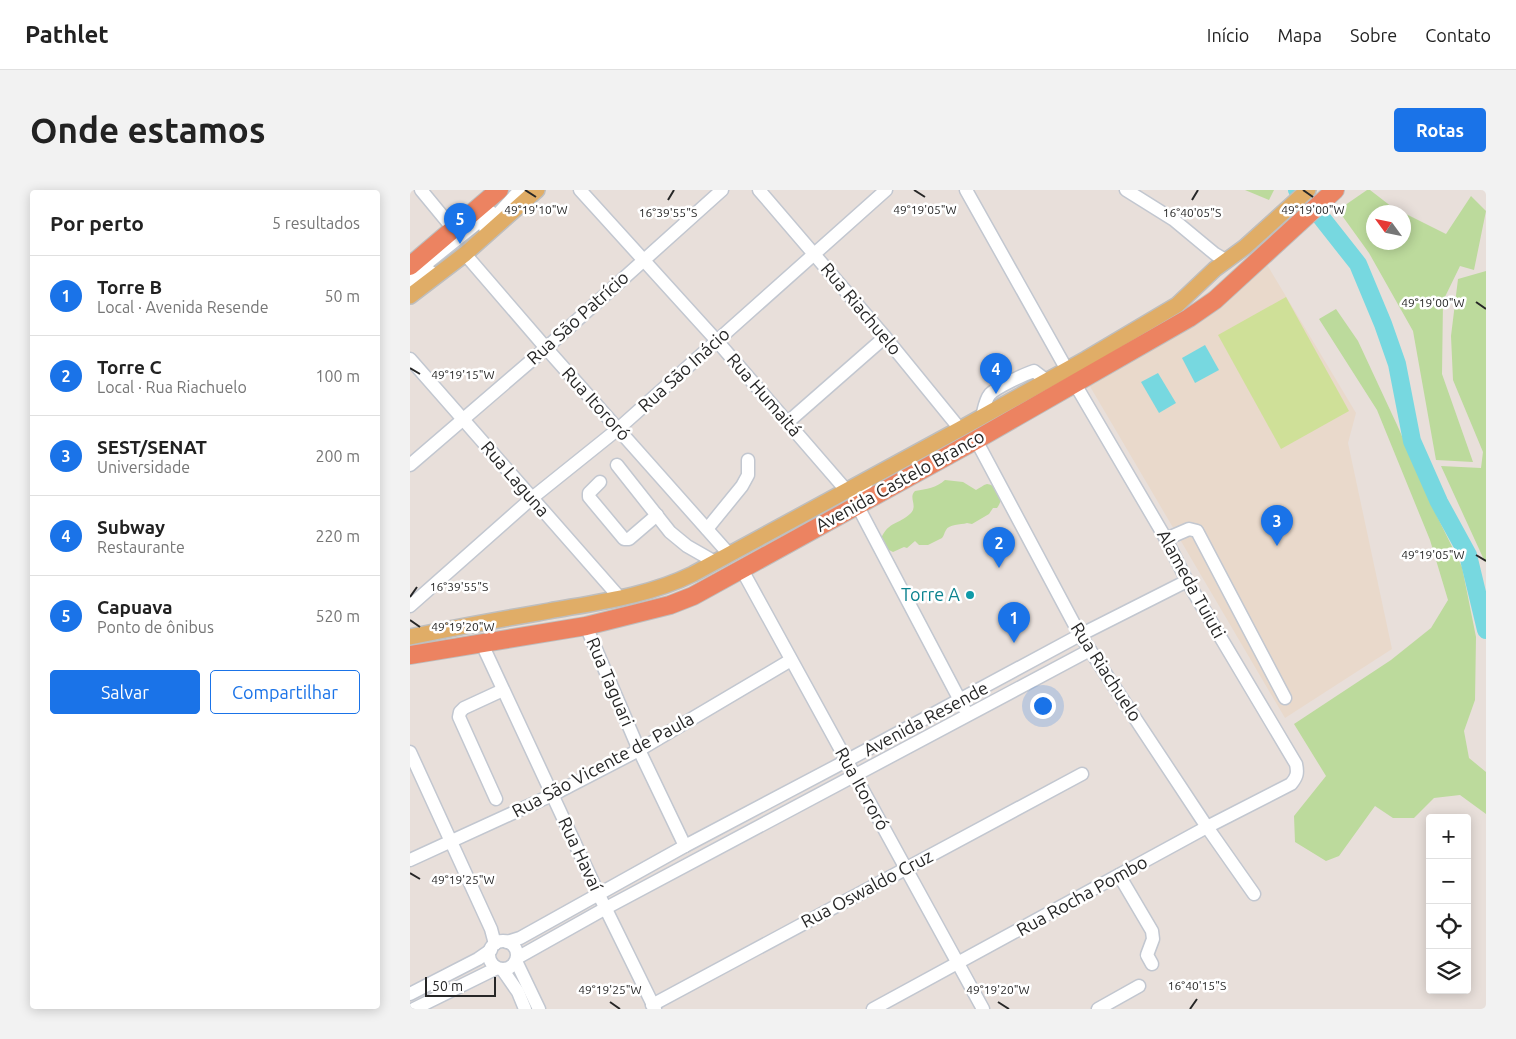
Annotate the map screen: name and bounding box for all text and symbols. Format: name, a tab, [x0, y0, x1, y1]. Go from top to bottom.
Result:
text: Pathlet	[25, 21, 109, 48]
text: Início	[1207, 25, 1249, 45]
text: Mapa	[1277, 25, 1322, 45]
text: Sobre	[1350, 25, 1397, 45]
text: Contato	[1425, 25, 1491, 45]
button: Rotas	[1394, 108, 1486, 152]
text: Onde estamos	[30, 110, 265, 150]
pin: 5	[444, 203, 476, 244]
text: 49°19'10"W	[504, 203, 568, 216]
text: 49°19'05"W	[893, 203, 957, 216]
text: 49°19'00"W	[1281, 203, 1345, 216]
north arrow	[1366, 205, 1411, 250]
text: 16°39'55"S	[639, 206, 697, 219]
text: 16°40'05"S	[1163, 206, 1221, 219]
text: Por perto	[50, 211, 144, 235]
text: 5 resultados	[272, 214, 360, 232]
street label: Rua Riachuelo	[818, 258, 906, 358]
street label: Rua São Patrício	[522, 266, 632, 368]
text: Torre B	[97, 276, 162, 298]
text: 1	[61, 287, 71, 305]
text: 50 m	[324, 287, 360, 305]
text: 49°19'00"W	[1401, 296, 1465, 309]
text: Local · Avenida Resende	[97, 298, 269, 316]
street label: Rua São Inácio	[634, 323, 733, 415]
street label: Rua Humaitá	[723, 349, 806, 440]
pin: 4	[980, 353, 1012, 394]
text: Torre C	[97, 356, 162, 378]
street label: Rua Itororó	[559, 363, 635, 444]
text: 2	[61, 367, 71, 385]
text: 100 m	[315, 367, 360, 385]
text: 49°19'15"W	[431, 368, 495, 381]
text: Local · Rua Riachuelo	[97, 378, 247, 396]
street label: Avenida Castelo Branco	[812, 425, 987, 535]
text: SEST/SENAT	[97, 436, 207, 458]
street label: Rua Laguna	[478, 437, 554, 520]
text: 3	[61, 447, 71, 465]
text: 200 m	[315, 447, 360, 465]
text: Universidade	[97, 458, 190, 476]
pin: 3	[1261, 505, 1293, 546]
text: Subway	[97, 516, 165, 538]
street label: Alameda Tuiuti	[1154, 526, 1230, 641]
text: 4	[61, 527, 71, 545]
text: 220 m	[315, 527, 360, 545]
pin: 2	[983, 527, 1015, 568]
text: Restaurante	[97, 538, 185, 556]
text: 49°19'05"W	[1401, 548, 1465, 561]
text: 16°39'55"S	[430, 580, 488, 593]
place label: Torre A	[901, 584, 960, 604]
marker: Torre A	[964, 589, 976, 601]
text: Capuava	[97, 596, 173, 618]
pin: 1	[998, 602, 1030, 643]
text: 5	[61, 607, 71, 625]
text: 520 m	[315, 607, 360, 625]
text: Ponto de ônibus	[97, 618, 214, 636]
street label: Rua Riachuelo	[1067, 618, 1146, 725]
text: 49°19'20"W	[431, 620, 495, 633]
street label: Rua Taguari	[583, 634, 639, 729]
button: Salvar	[50, 670, 200, 714]
button: Compartilhar	[210, 670, 360, 714]
street label: Avenida Resende	[860, 677, 991, 759]
your location	[1030, 693, 1056, 719]
street label: Rua São Vicente de Paula	[508, 708, 697, 821]
street label: Rua Itororó	[832, 744, 894, 833]
street label: Rua Havaí	[555, 814, 607, 894]
map controls	[1426, 814, 1471, 994]
button: +	[1426, 814, 1471, 859]
street label: Rua Oswaldo Cruz	[797, 845, 936, 931]
street label: Rua Rocha Pombo	[1013, 851, 1150, 939]
button: −	[1426, 859, 1471, 904]
text: 49°19'25"W	[431, 873, 495, 886]
button: locate	[1426, 904, 1471, 949]
button: layers	[1426, 949, 1471, 994]
scale bar	[425, 974, 496, 997]
text: 50 m	[432, 978, 463, 994]
text: 16°40'15"S	[1168, 979, 1226, 992]
text: 49°19'25"W	[578, 983, 642, 996]
text: 49°19'20"W	[966, 983, 1030, 996]

